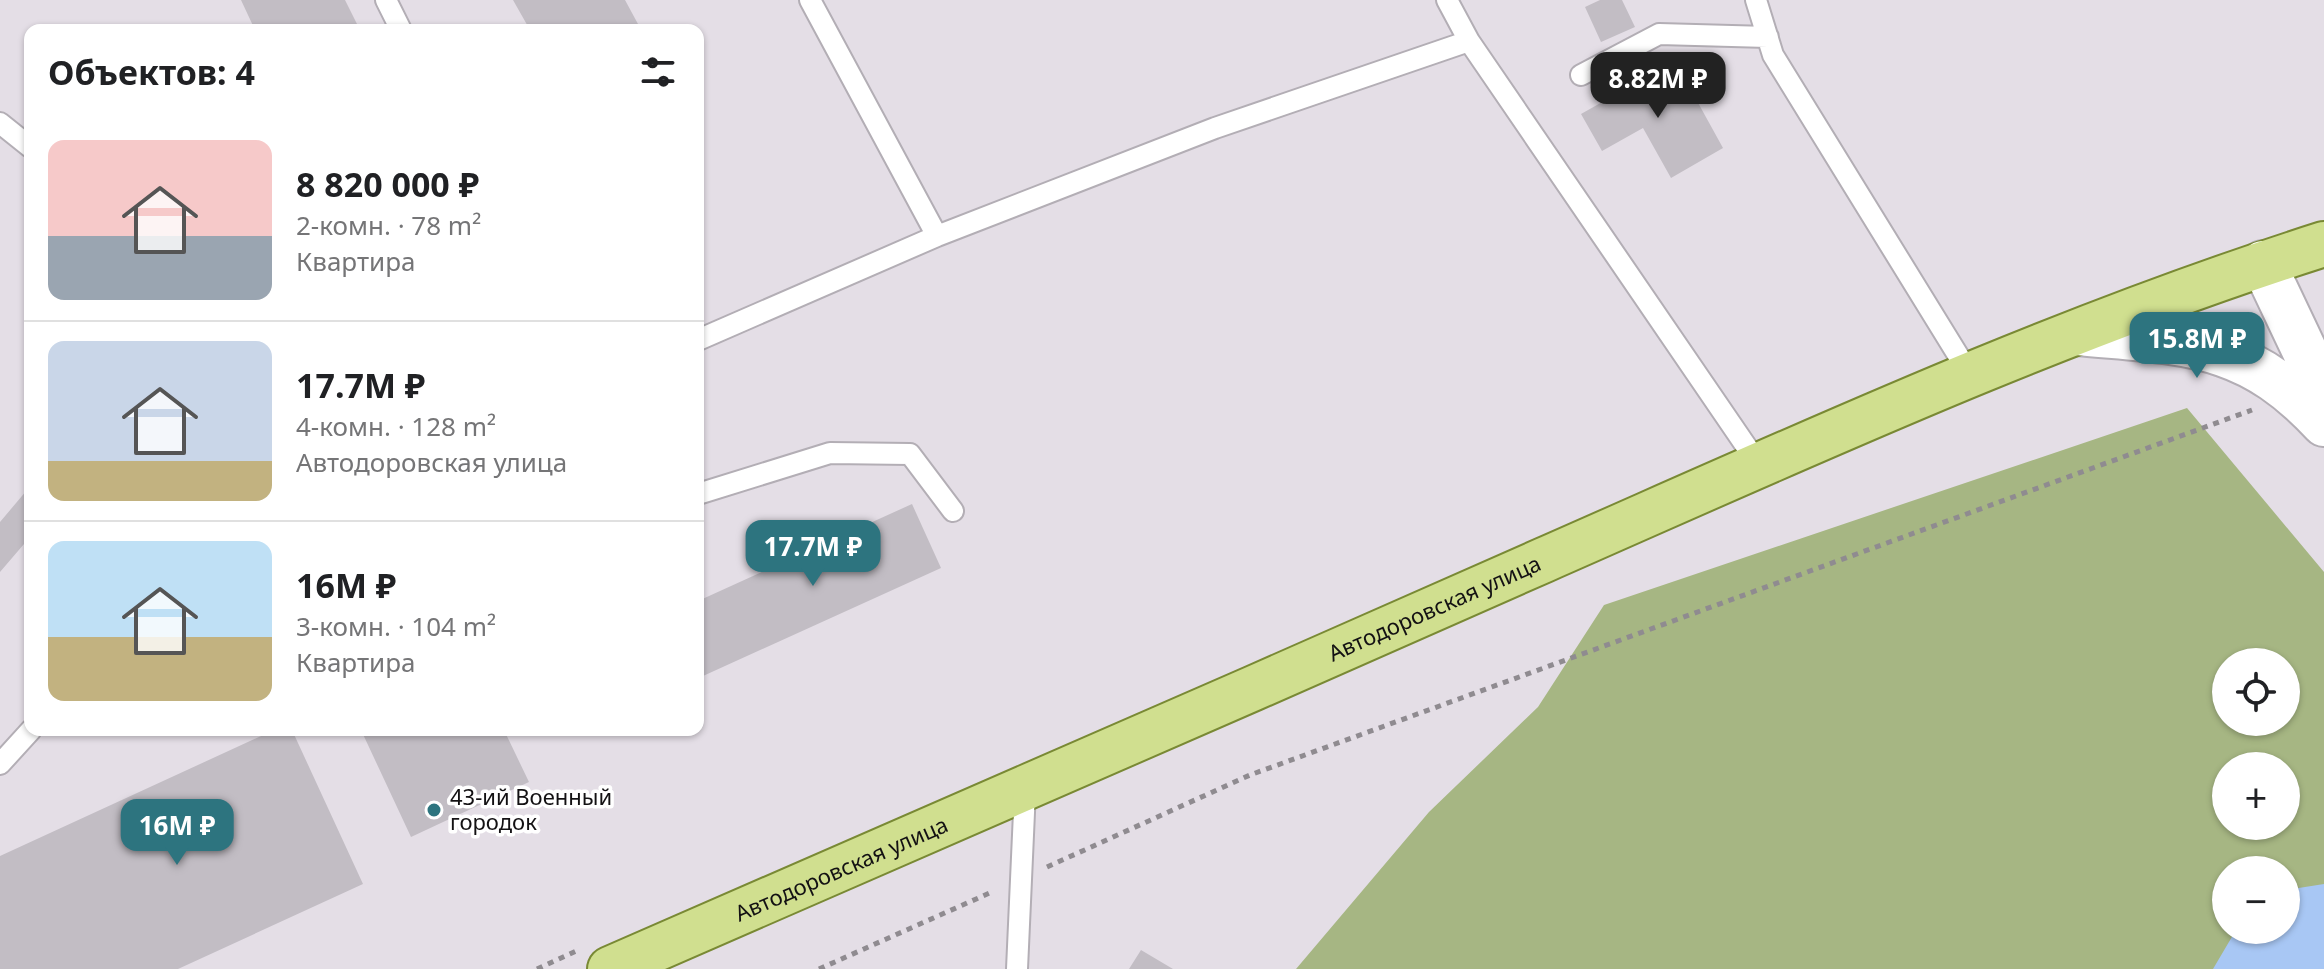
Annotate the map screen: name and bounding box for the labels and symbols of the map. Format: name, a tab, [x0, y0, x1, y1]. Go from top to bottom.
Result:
pin: 8.82M ₽	[1584, 52, 1732, 120]
pin: 15.8M ₽	[2123, 312, 2271, 380]
pin: 17.7M ₽	[739, 520, 887, 588]
street label: Автодоровская улица	[1323, 547, 1545, 667]
place label: 43-ий Военный городок	[450, 781, 612, 836]
pin: 16M ₽	[121, 799, 233, 867]
marker: 43-ий Военный городок	[425, 801, 443, 819]
street label: Автодоровская улица	[730, 808, 952, 928]

